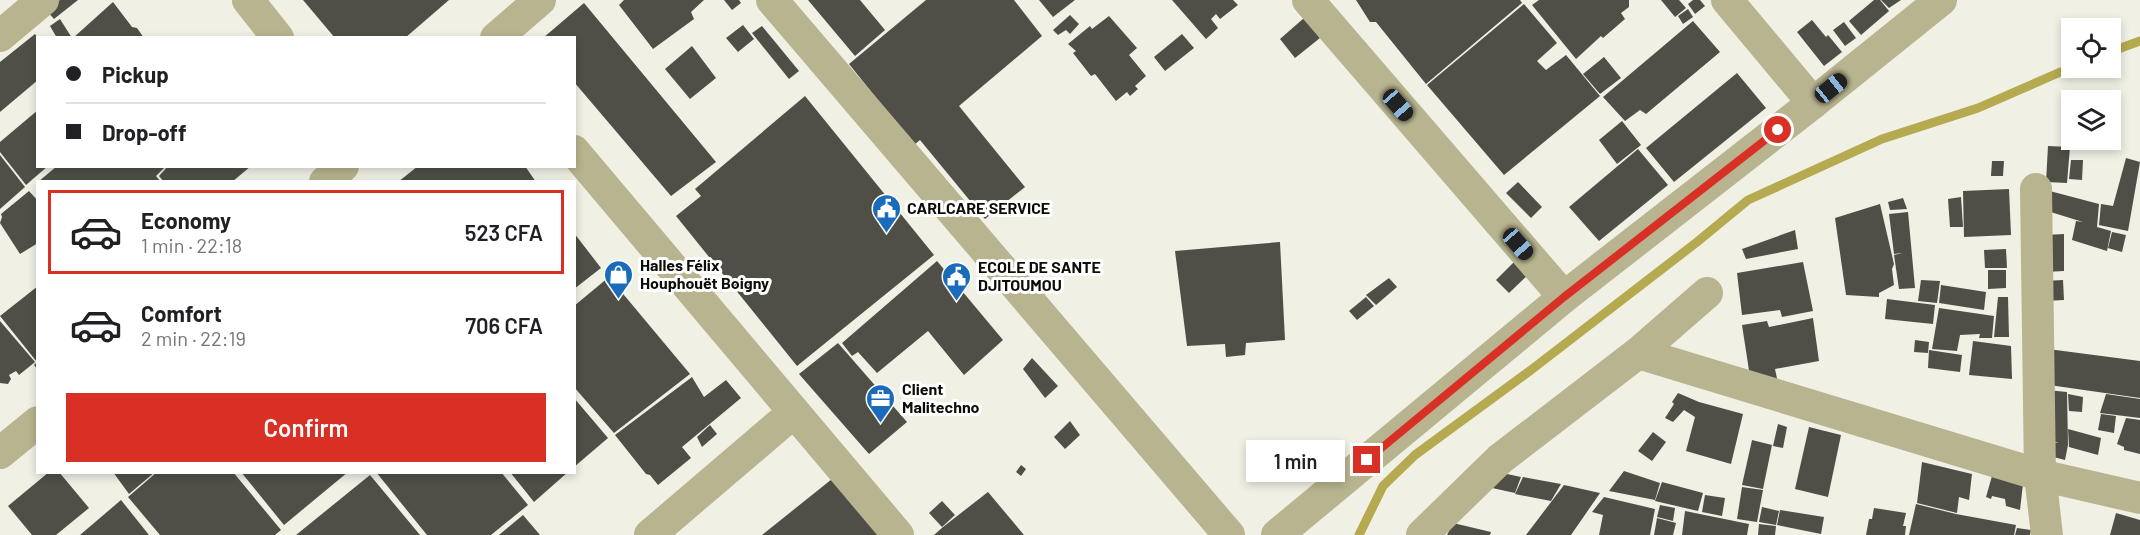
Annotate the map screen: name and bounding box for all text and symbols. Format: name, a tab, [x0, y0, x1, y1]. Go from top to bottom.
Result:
map controls	[2061, 18, 2121, 150]
button: locate	[2061, 18, 2121, 78]
text: Pickup	[102, 61, 169, 87]
car	[1811, 70, 1851, 106]
car	[1379, 86, 1417, 124]
button: layers	[2061, 90, 2121, 150]
route start	[1764, 116, 1791, 143]
text: Drop-off	[102, 119, 186, 145]
public building icon: CARLCARE SERVICE	[870, 192, 902, 234]
place label: CARLCARE SERVICE	[907, 198, 1050, 217]
icon: car	[69, 205, 123, 259]
text: Economy	[141, 207, 231, 233]
text: 523 CFA	[465, 219, 543, 245]
car	[1499, 225, 1537, 263]
text: 1 min · 22:18	[141, 233, 242, 257]
place label: Halles Félix Houphouët Boigny	[640, 255, 769, 292]
place label: ECOLE DE SANTE DJITOUMOU	[978, 257, 1101, 294]
shop icon: Halles Félix Houphouët Boigny	[603, 258, 635, 300]
public building icon: ECOLE DE SANTE DJITOUMOU	[941, 260, 973, 302]
icon: car	[69, 298, 123, 352]
text: Comfort	[141, 300, 222, 326]
text: 706 CFA	[465, 312, 543, 338]
text: 2 min · 22:19	[141, 326, 246, 350]
place label: Client Malitechno	[902, 379, 980, 416]
office icon: Client Malitechno	[865, 382, 897, 424]
button: Confirm	[66, 393, 546, 462]
callout: 1 min	[1247, 439, 1346, 481]
route end	[1353, 446, 1380, 473]
text: 1 min	[1274, 449, 1317, 473]

